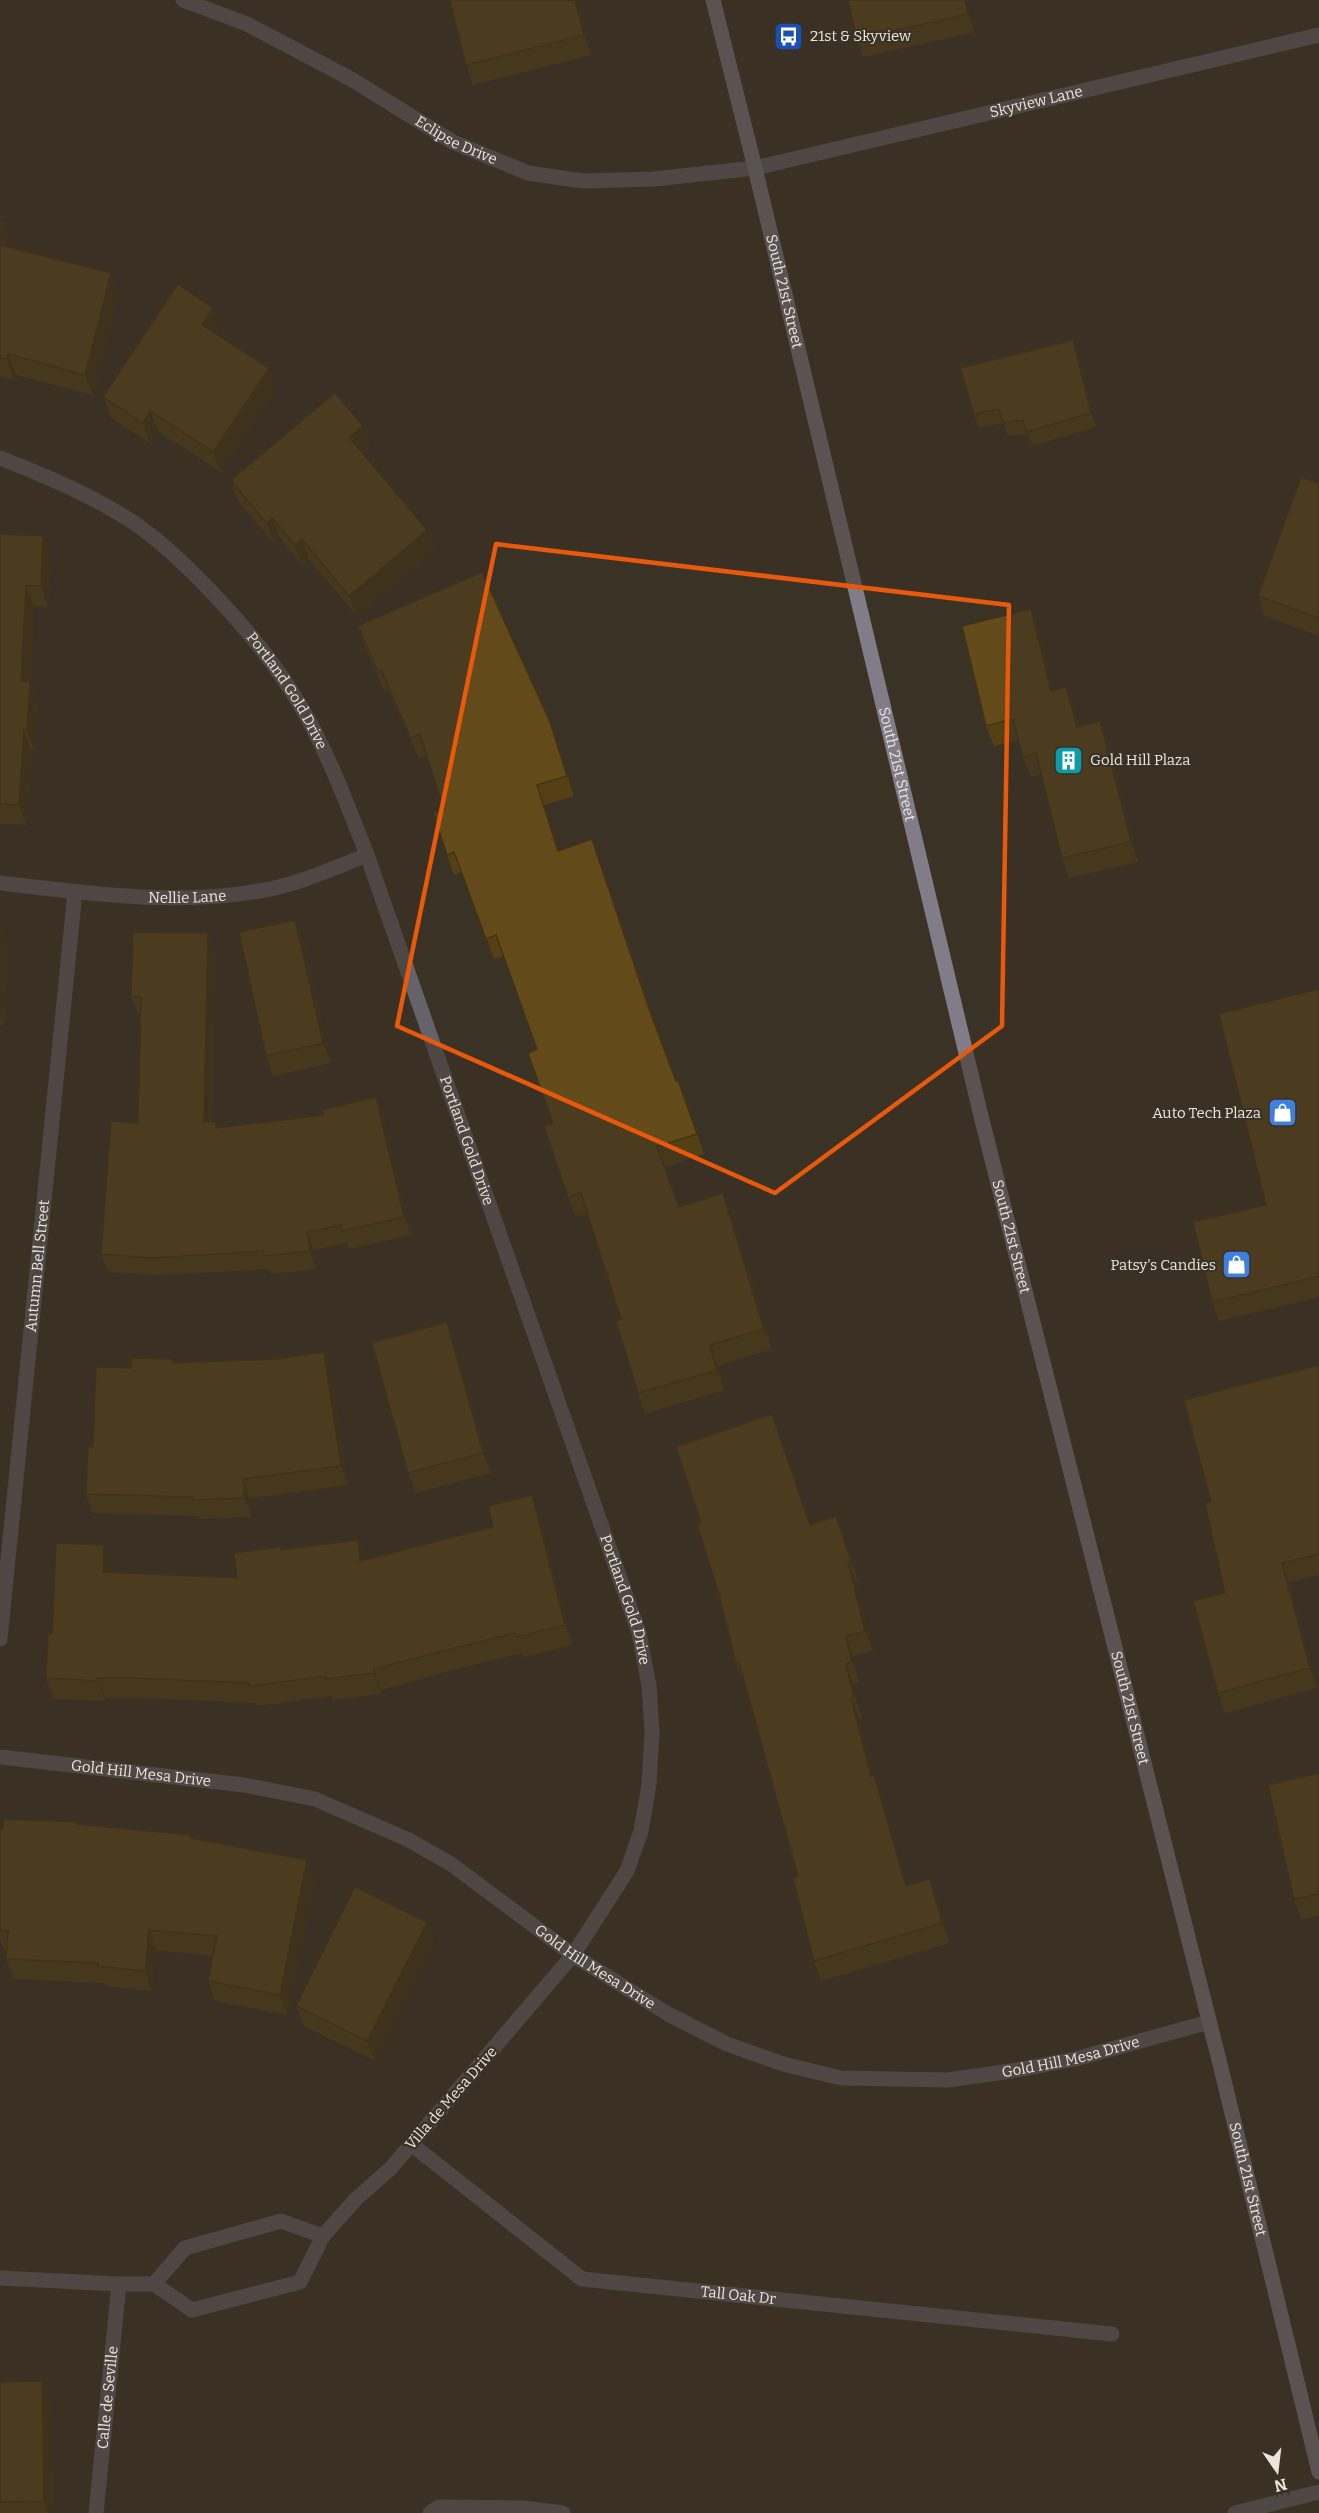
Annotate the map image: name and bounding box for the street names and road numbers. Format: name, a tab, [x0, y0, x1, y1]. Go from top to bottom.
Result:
street label: Skyview Lane	[988, 82, 1084, 121]
street label: Eclipse Drive	[412, 112, 500, 168]
street label: South 21st Street	[762, 233, 807, 351]
street label: Portland Gold Drive	[243, 629, 331, 752]
street label: South 21st Street	[875, 705, 920, 824]
street label: Nellie Lane	[148, 886, 227, 907]
street label: Portland Gold Drive	[436, 1073, 498, 1208]
street label: South 21st Street	[988, 1178, 1035, 1296]
street label: Autumn Bell Street	[22, 1198, 53, 1333]
street label: Portland Gold Drive	[596, 1532, 654, 1666]
street label: South 21st Street	[1107, 1649, 1153, 1767]
street label: Gold Hill Mesa Drive	[70, 1756, 212, 1790]
street label: Gold Hill Mesa Drive	[531, 1921, 659, 2013]
street label: Gold Hill Mesa Drive	[1001, 2033, 1141, 2081]
street label: Villa de Mesa Drive	[401, 2043, 501, 2153]
street label: South 21st Street	[1225, 2120, 1271, 2239]
street label: Tall Oak Dr	[700, 2282, 777, 2308]
street label: Calle de Seville	[93, 2345, 122, 2450]

